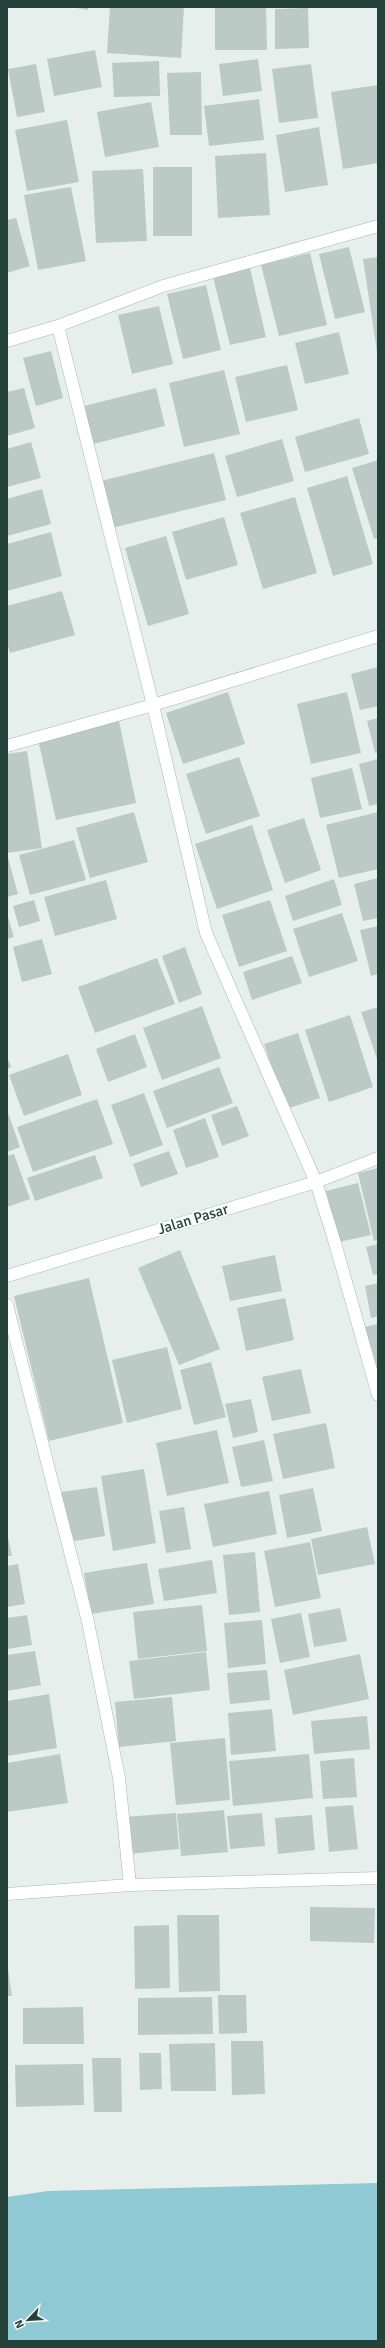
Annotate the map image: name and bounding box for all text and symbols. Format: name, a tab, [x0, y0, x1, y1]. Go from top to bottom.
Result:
street label: Jalan Pasar	[155, 1200, 231, 1238]
north arrow	[8, 2300, 48, 2340]
text: N	[12, 2318, 27, 2330]

